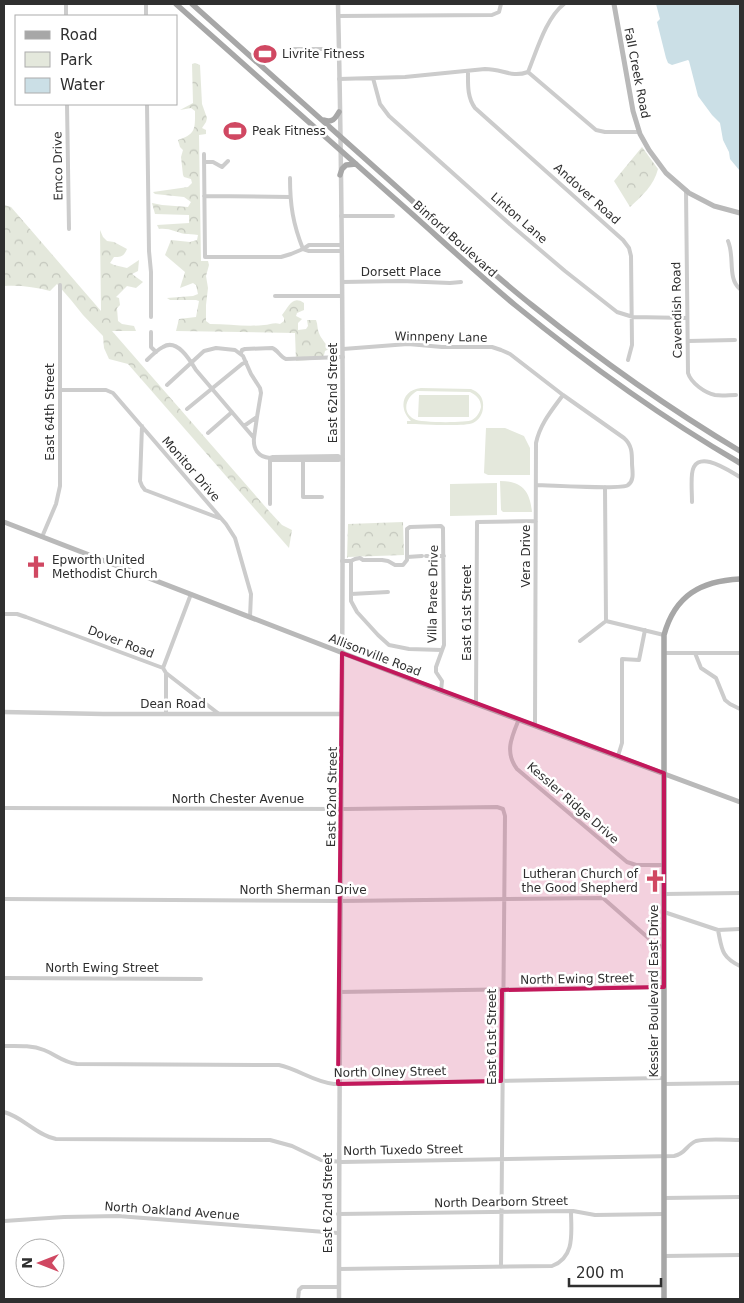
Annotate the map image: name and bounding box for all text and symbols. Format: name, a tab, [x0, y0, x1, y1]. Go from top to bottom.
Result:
legend	[15, 15, 178, 105]
text: Road	[60, 26, 98, 44]
street label: Fall Creek Road	[621, 26, 653, 120]
sports icon: Livrite Fitness	[252, 41, 278, 67]
place label: Livrite Fitness	[282, 47, 365, 61]
text: Park	[60, 51, 93, 69]
text: Water	[60, 76, 105, 94]
sports icon: Peak Fitness	[222, 118, 248, 144]
place label: Peak Fitness	[252, 124, 326, 138]
street label: Emco Drive	[50, 131, 66, 201]
street label: Andover Road	[551, 161, 623, 227]
street label: Linton Lane	[488, 190, 550, 246]
street label: Binford Boulevard	[410, 198, 500, 280]
street label: Cavendish Road	[669, 262, 685, 358]
street label: Dorsett Place	[361, 265, 441, 279]
street label: Winnpeny Lane	[395, 329, 487, 345]
street label: East 62nd Street	[326, 342, 340, 443]
street label: East 64th Street	[43, 363, 57, 461]
street label: Monitor Drive	[159, 434, 223, 504]
street label: Vera Drive	[519, 525, 533, 587]
street label: Villa Paree Drive	[425, 545, 441, 643]
place label: Epworth United Methodist Church	[52, 553, 158, 581]
church icon: Epworth United Methodist Church	[23, 554, 49, 580]
street label: East 61st Street	[460, 565, 474, 661]
street label: Dover Road	[86, 623, 156, 661]
street label: Allisonville Road	[327, 631, 423, 679]
street label: Dean Road	[140, 697, 206, 711]
street label: East 62nd Street	[324, 746, 340, 847]
street label: Kessler Ridge Drive	[524, 759, 622, 847]
street label: North Chester Avenue	[172, 792, 304, 806]
place label: Lutheran Church of the Good Shepherd	[522, 867, 639, 895]
church icon: Lutheran Church of the Good Shepherd	[642, 868, 668, 894]
street label: North Sherman Drive	[239, 883, 367, 897]
street label: Kessler Boulevard East Drive	[647, 905, 661, 1077]
street label: North Ewing Street	[45, 961, 159, 975]
street label: North Ewing Street	[520, 971, 634, 987]
street label: East 61st Street	[485, 989, 499, 1085]
street label: North Olney Street	[334, 1064, 447, 1080]
street label: North Tuxedo Street	[343, 1142, 463, 1158]
street label: East 62nd Street	[321, 1152, 335, 1253]
street label: North Dearborn Street	[434, 1194, 568, 1210]
street label: North Oakland Avenue	[104, 1199, 240, 1223]
north arrow	[15, 1238, 65, 1288]
scale bar	[569, 1256, 662, 1288]
text: N	[19, 1257, 35, 1269]
text: 200 m	[576, 1264, 624, 1282]

